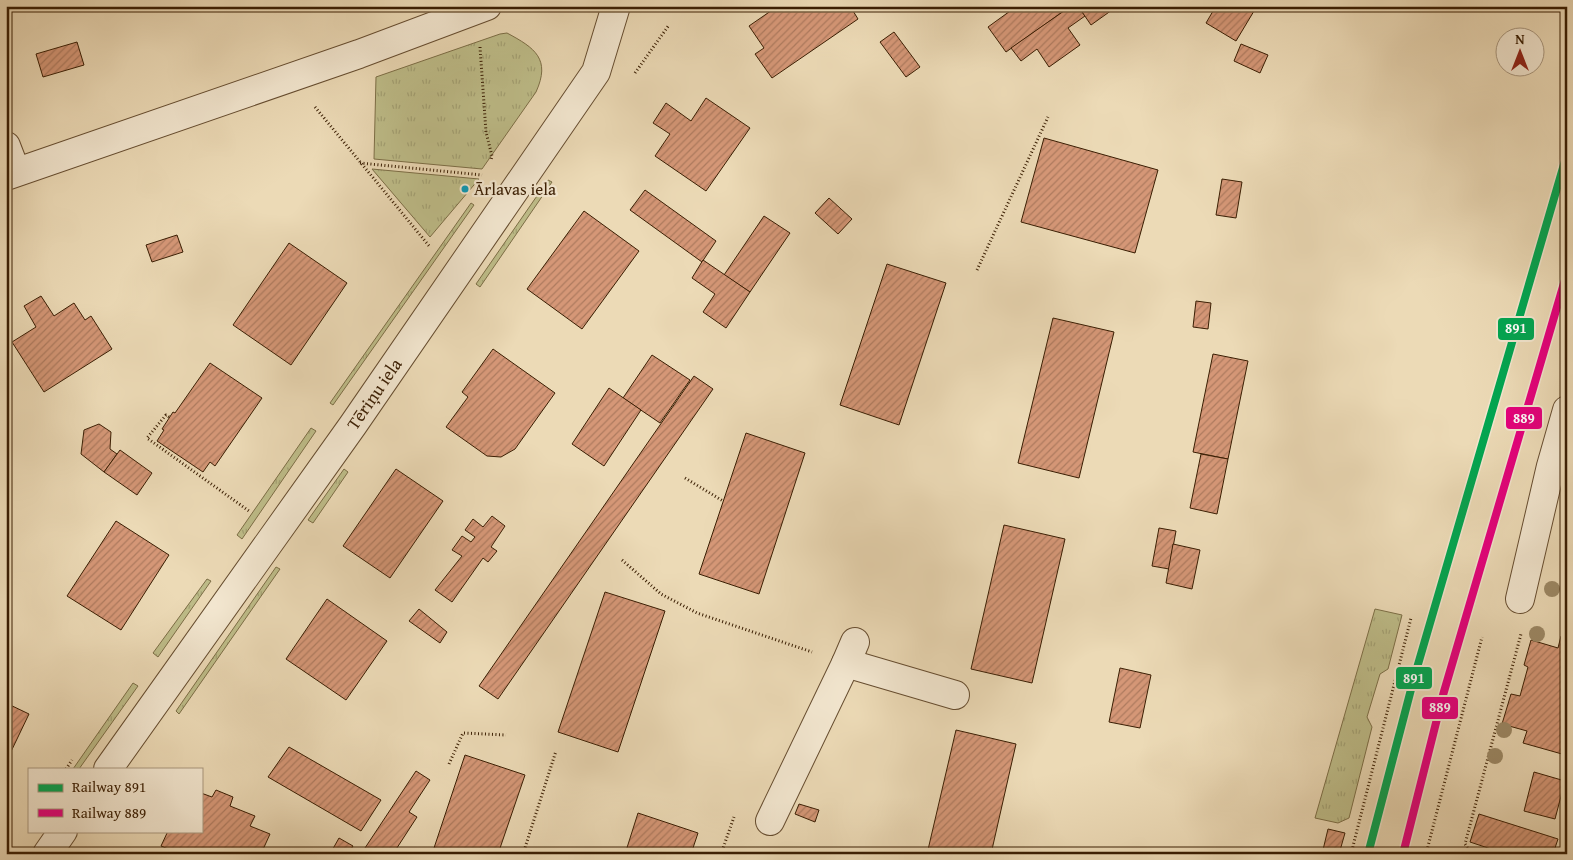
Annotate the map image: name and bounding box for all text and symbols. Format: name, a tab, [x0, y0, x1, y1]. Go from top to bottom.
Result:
north arrow	[1496, 28, 1546, 78]
text: N	[1515, 29, 1525, 49]
place label: Ārlavas iela	[474, 176, 556, 201]
marker: Ārlavas iela	[460, 184, 470, 194]
line badge: 891	[1497, 317, 1535, 341]
text: 891	[1505, 318, 1527, 338]
street label: Tēriņu iela	[340, 352, 409, 435]
line badge: 889	[1505, 406, 1543, 430]
text: 889	[1513, 408, 1535, 428]
line badge: 891	[1395, 666, 1433, 690]
text: 891	[1403, 668, 1425, 688]
line badge: 889	[1421, 696, 1459, 720]
text: 889	[1429, 697, 1451, 717]
legend	[28, 768, 202, 832]
text: Railway 891	[72, 776, 146, 797]
text: Railway 889	[72, 802, 146, 823]

